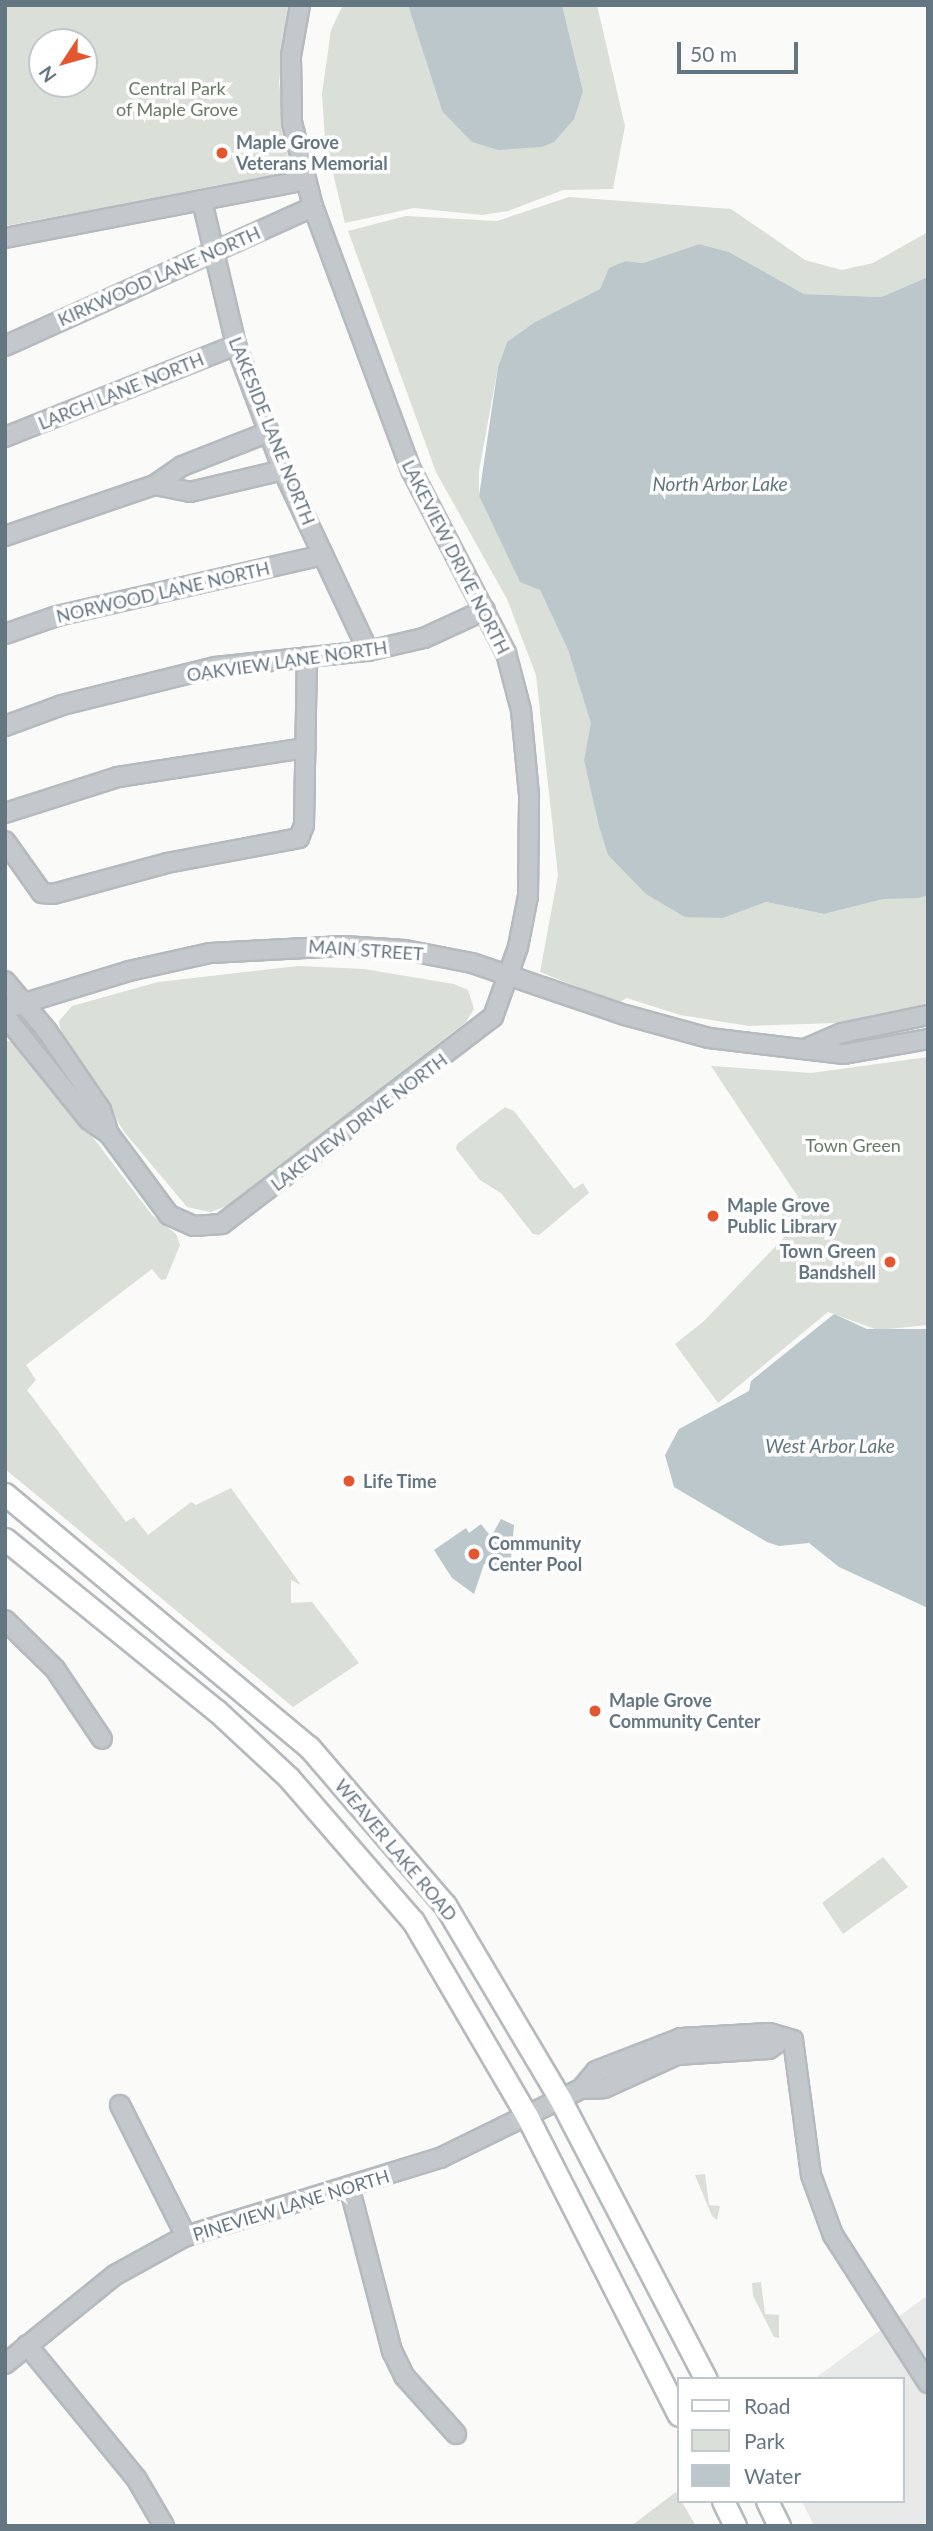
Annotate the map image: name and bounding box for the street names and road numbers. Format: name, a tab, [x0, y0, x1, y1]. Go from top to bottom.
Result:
street label: KIRKWOOD LANE NORTH	[54, 222, 264, 330]
street label: LAKESIDE LANE NORTH	[224, 334, 320, 528]
street label: LARCH LANE NORTH	[35, 348, 207, 434]
street label: LAKEVIEW DRIVE NORTH	[398, 456, 514, 658]
street label: NORWOOD LANE NORTH	[54, 557, 272, 627]
street label: OAKVIEW LANE NORTH	[185, 636, 389, 686]
street label: MAIN STREET	[308, 935, 424, 965]
street label: LAKEVIEW DRIVE NORTH	[267, 1049, 451, 1195]
street label: WEAVER LAKE ROAD	[330, 1775, 462, 1925]
street label: PINEVIEW LANE NORTH	[190, 2165, 392, 2245]

